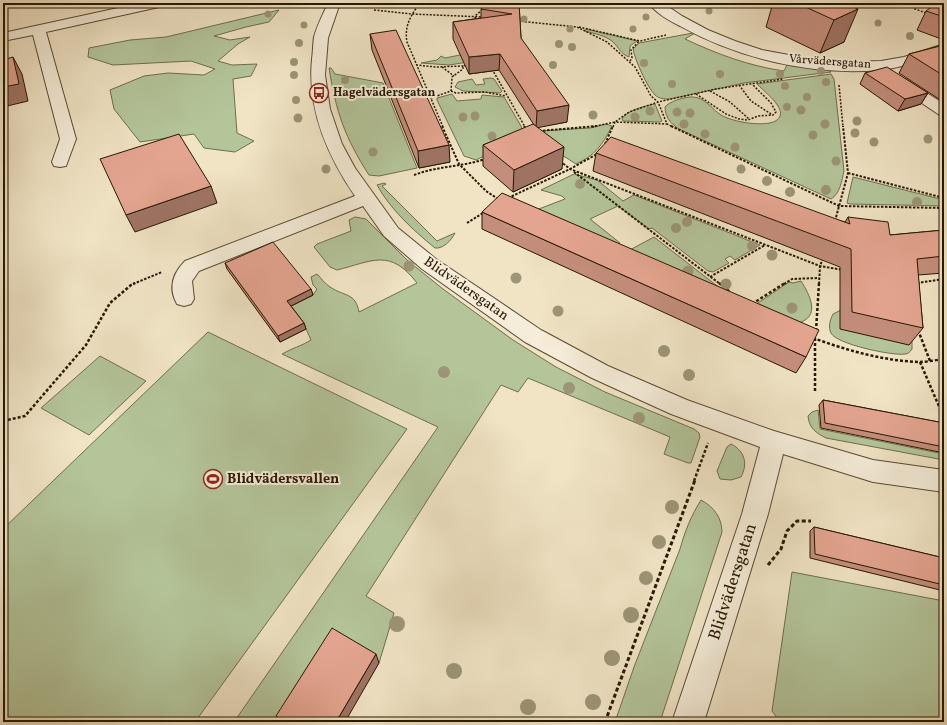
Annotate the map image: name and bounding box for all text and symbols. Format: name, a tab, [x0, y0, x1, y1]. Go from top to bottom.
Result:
street label: Vårvädersgatan	[788, 51, 872, 73]
bus stop icon: Hagelvädersgatan	[308, 82, 330, 104]
place label: Hagelvädersgatan	[333, 85, 436, 101]
street label: Blidvädersgatan	[420, 253, 512, 325]
sports icon: Blidvädersvallen	[202, 468, 224, 490]
place label: Blidvädersvallen	[227, 470, 339, 489]
street label: Blidvädersgatan	[703, 521, 763, 643]

